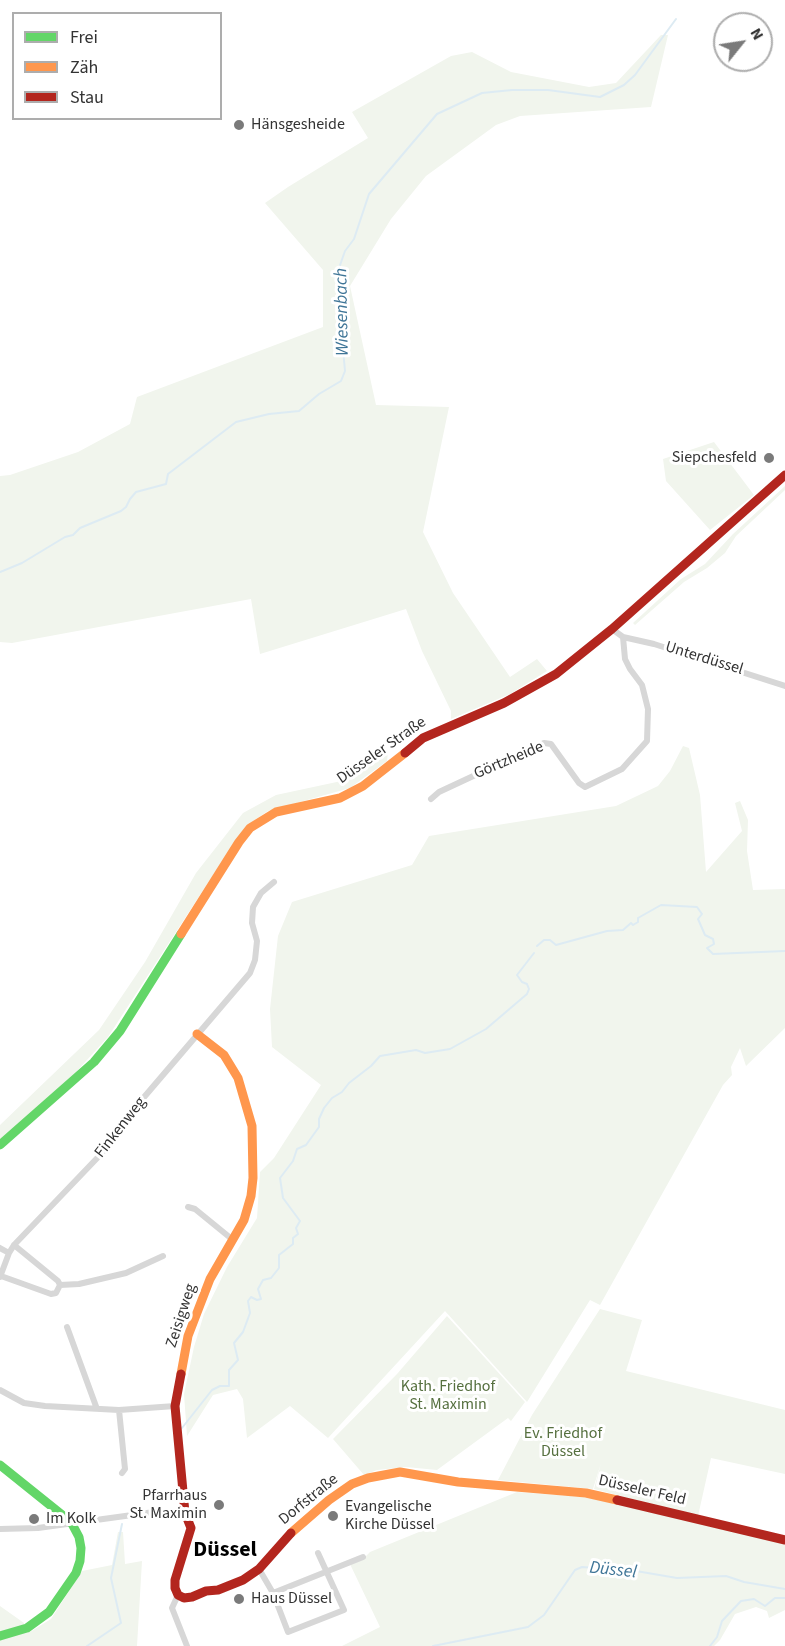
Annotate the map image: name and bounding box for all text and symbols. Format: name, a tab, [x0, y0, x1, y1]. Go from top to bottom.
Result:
legend	[12, 12, 222, 120]
north arrow	[713, 12, 773, 72]
text: N	[745, 24, 769, 44]
text: Frei	[70, 25, 98, 50]
text: Zäh	[70, 55, 98, 80]
text: Stau	[70, 85, 104, 110]
place label: Hänsgesheide	[251, 115, 345, 135]
marker: Hänsgesheide	[232, 118, 246, 132]
water label: Wiesenbach	[331, 268, 355, 356]
place label: Siepchesfeld	[672, 448, 757, 468]
marker: Siepchesfeld	[762, 451, 776, 465]
street label: Unterdüssel	[663, 638, 745, 680]
street label: Düsseler Straße	[334, 713, 430, 789]
street label: Görtzheide	[471, 738, 547, 784]
street label: Finkenweg	[91, 1094, 151, 1162]
street label: Zeisigweg	[163, 1282, 201, 1350]
park label: Kath. Friedhof St. Maximin	[401, 1377, 495, 1415]
park label: Ev. Friedhof Düssel	[524, 1424, 602, 1462]
street label: Dorfstraße	[275, 1470, 343, 1530]
street label: Düsseler Feld	[596, 1472, 688, 1510]
place label: Pfarrhaus St. Maximin	[129, 1486, 207, 1524]
place label: Evangelische Kirche Düssel	[345, 1497, 435, 1535]
marker: Pfarrhaus St. Maximin	[212, 1498, 226, 1512]
place label: Im Kolk	[46, 1509, 96, 1529]
marker: Evangelische Kirche Düssel	[326, 1509, 340, 1523]
marker: Im Kolk	[27, 1512, 41, 1526]
district label: Düssel	[193, 1538, 257, 1564]
water label: Düssel	[588, 1558, 638, 1584]
place label: Haus Düssel	[251, 1589, 332, 1609]
marker: Haus Düssel	[232, 1592, 246, 1606]

